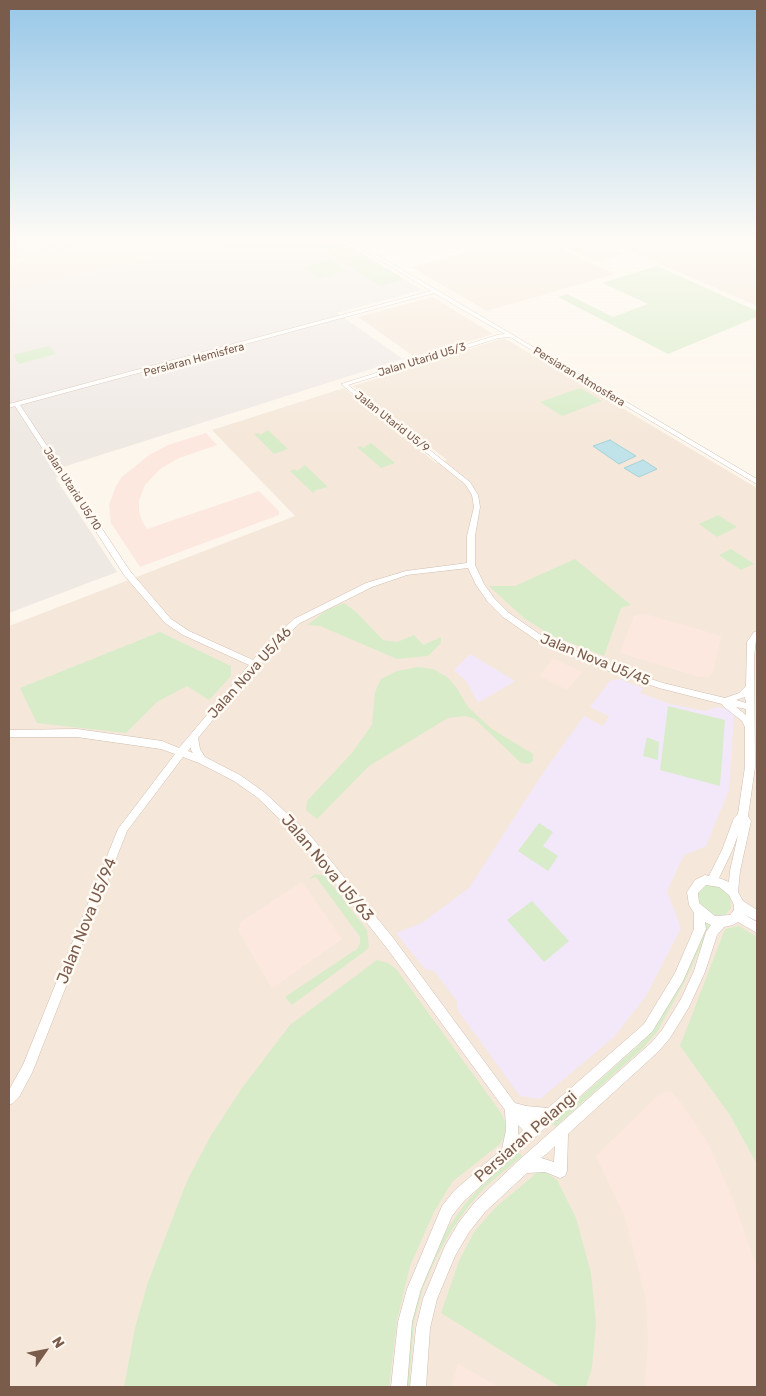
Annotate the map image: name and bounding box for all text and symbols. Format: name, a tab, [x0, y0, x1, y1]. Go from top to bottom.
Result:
street label: Persiaran Hemisfera	[142, 340, 246, 380]
street label: Jalan Utarid U5/3	[376, 340, 468, 380]
street label: Persiaran Atmosfera	[531, 344, 627, 410]
street label: Jalan Utarid U5/9	[352, 389, 432, 455]
street label: Jalan Utarid U5/10	[40, 445, 104, 533]
street label: Jalan Nova U5/46	[205, 624, 295, 722]
street label: Jalan Nova U5/45	[538, 630, 652, 690]
street label: Jalan Nova U5/63	[277, 811, 377, 925]
street label: Jalan Nova U5/94	[53, 855, 121, 987]
street label: Persiaran Pelangi	[471, 1087, 581, 1187]
north arrow	[20, 1326, 70, 1376]
text: N	[48, 1334, 68, 1351]

